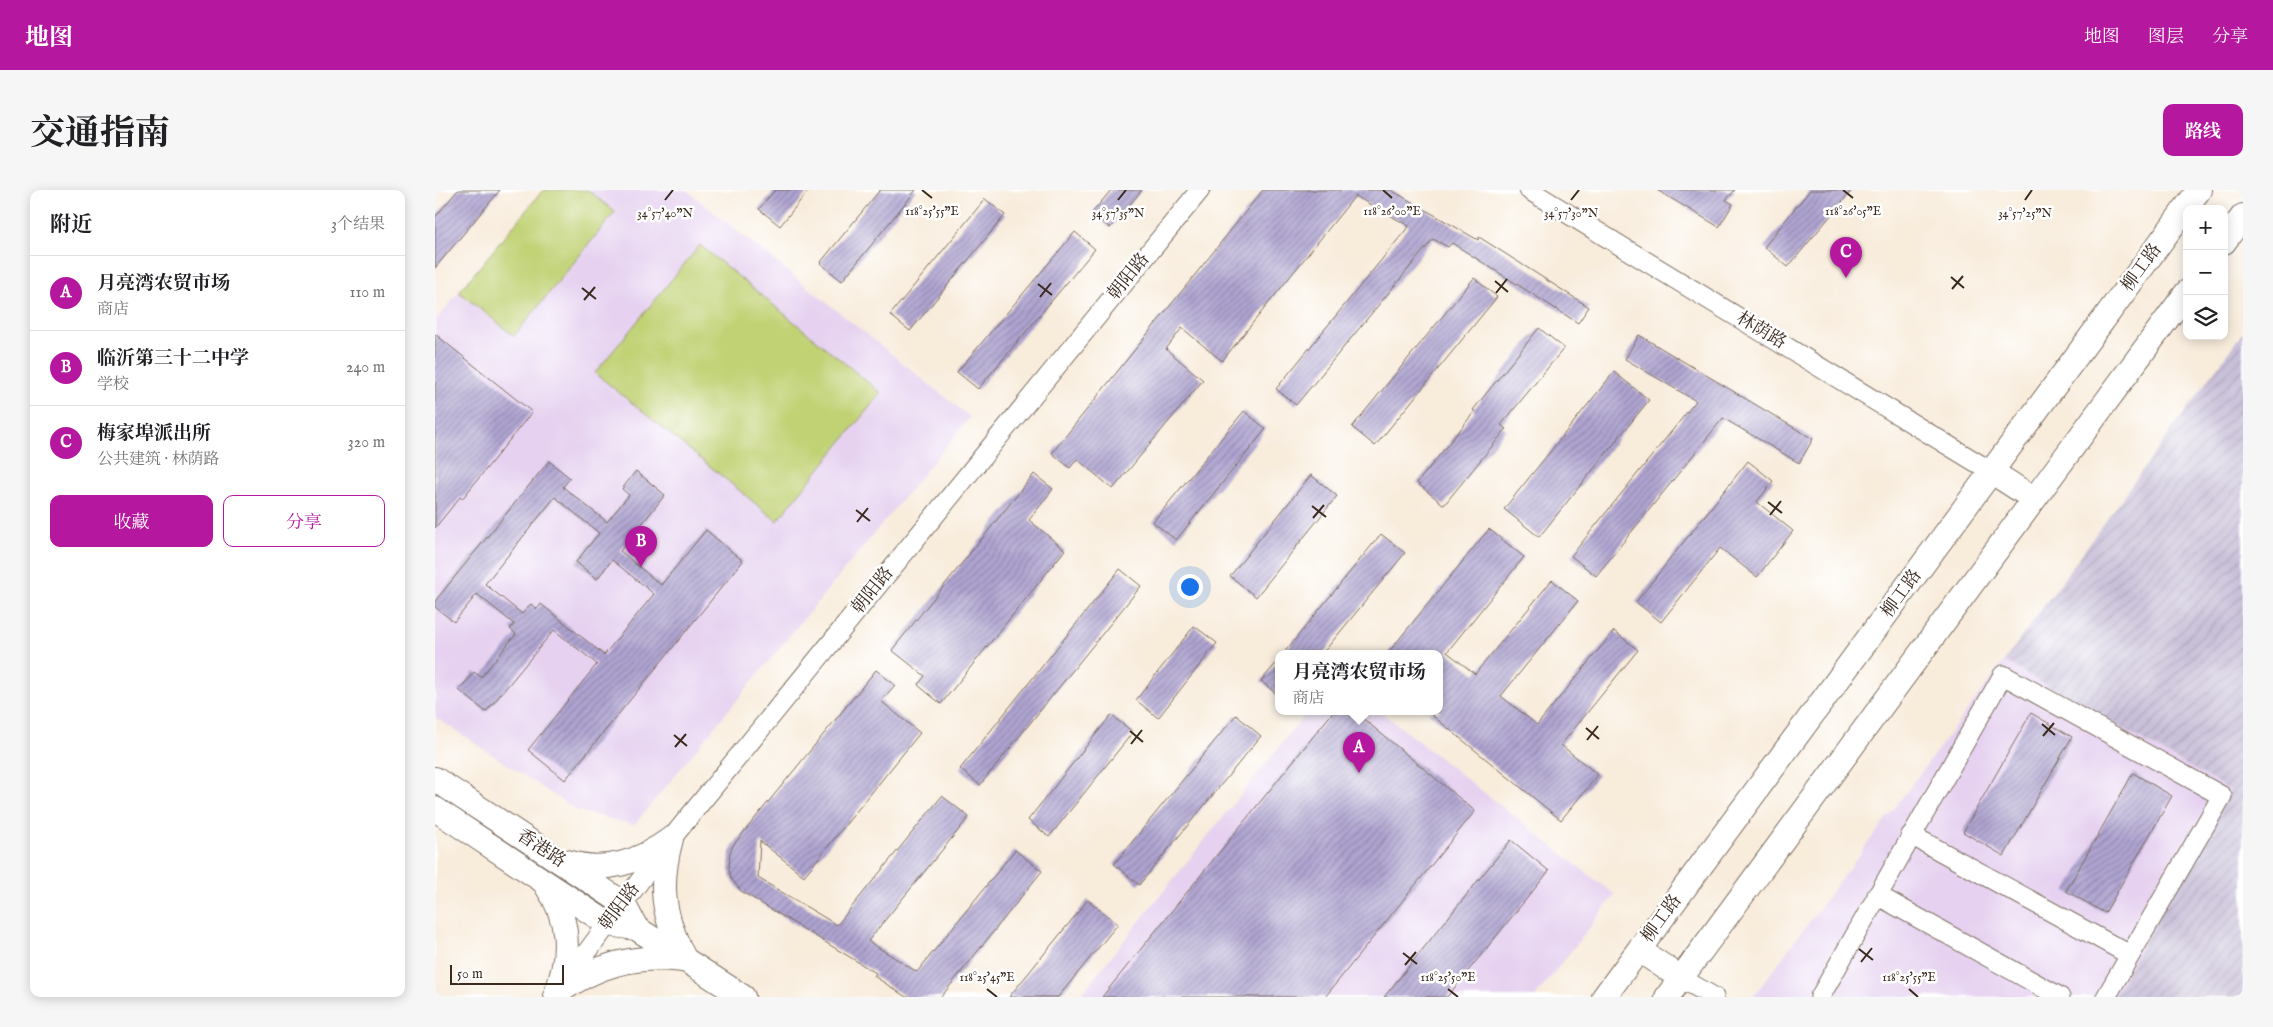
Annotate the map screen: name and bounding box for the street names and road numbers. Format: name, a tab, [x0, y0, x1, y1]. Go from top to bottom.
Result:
street label: 柳工路	[2117, 239, 2167, 297]
street label: 朝阳路	[1103, 249, 1155, 305]
street label: 林荫路	[1732, 307, 1790, 355]
street label: 朝阳路	[847, 563, 899, 619]
street label: 柳工路	[1877, 565, 1927, 623]
street label: 香港路	[512, 825, 570, 873]
street label: 朝阳路	[595, 879, 645, 935]
street label: 柳工路	[1637, 890, 1687, 948]

